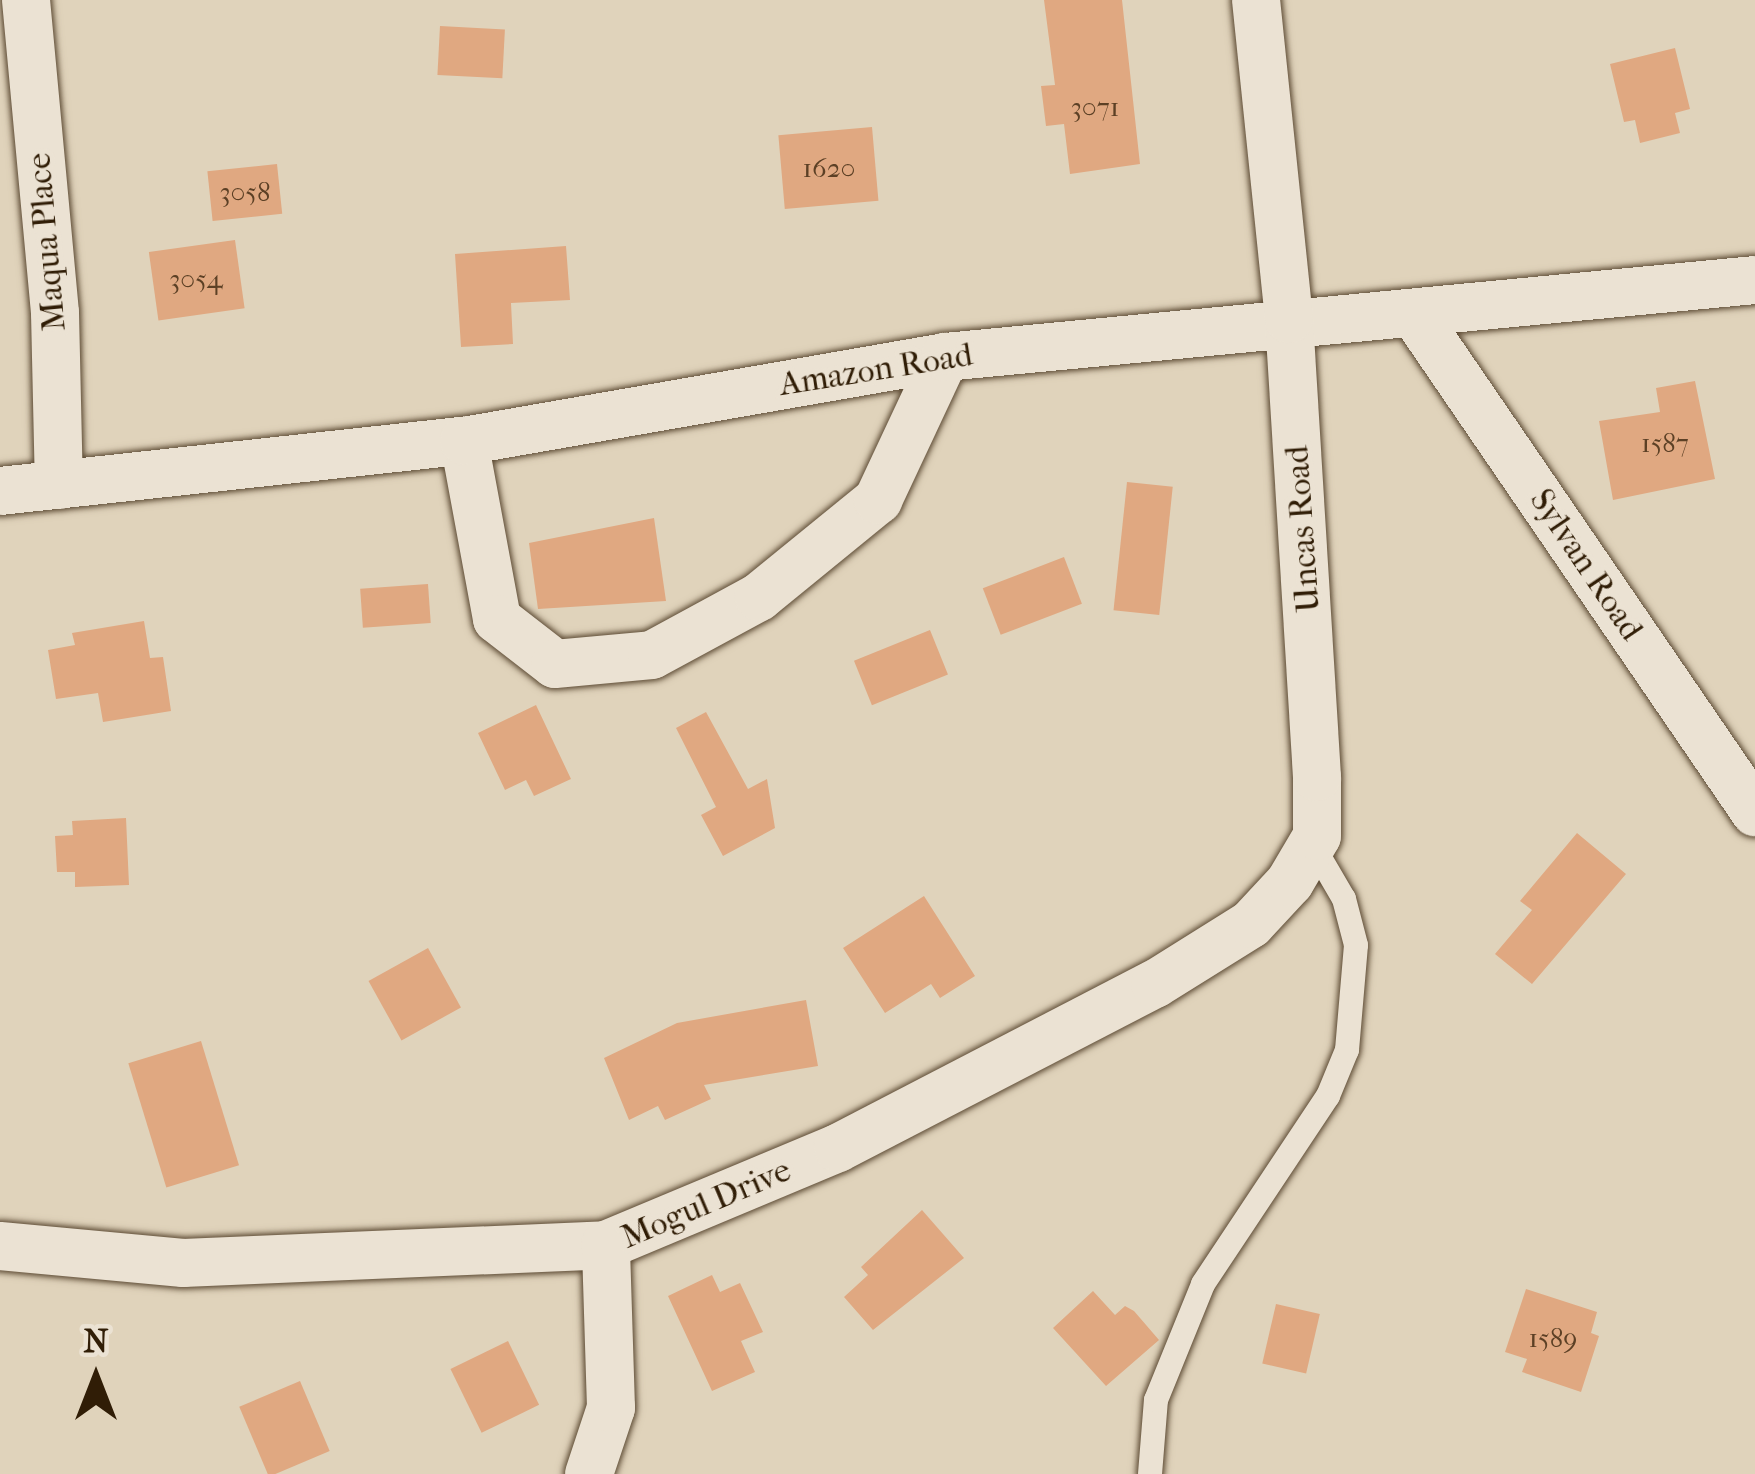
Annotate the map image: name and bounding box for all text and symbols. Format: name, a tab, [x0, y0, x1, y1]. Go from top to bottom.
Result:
house number: 3071	[1071, 92, 1119, 124]
street label: Maqua Place	[19, 151, 75, 333]
house number: 1620	[803, 153, 855, 185]
house number: 3058	[219, 177, 271, 209]
house number: 3054	[169, 264, 223, 296]
street label: Amazon Road	[777, 335, 975, 405]
house number: 1587	[1641, 428, 1689, 460]
street label: Uncas Road	[1277, 444, 1329, 614]
street label: Sylvan Road	[1521, 482, 1651, 648]
street label: Mogul Drive	[615, 1151, 797, 1257]
north arrow	[36, 1318, 156, 1438]
text: N	[83, 1322, 109, 1361]
house number: 1589	[1529, 1323, 1577, 1355]

